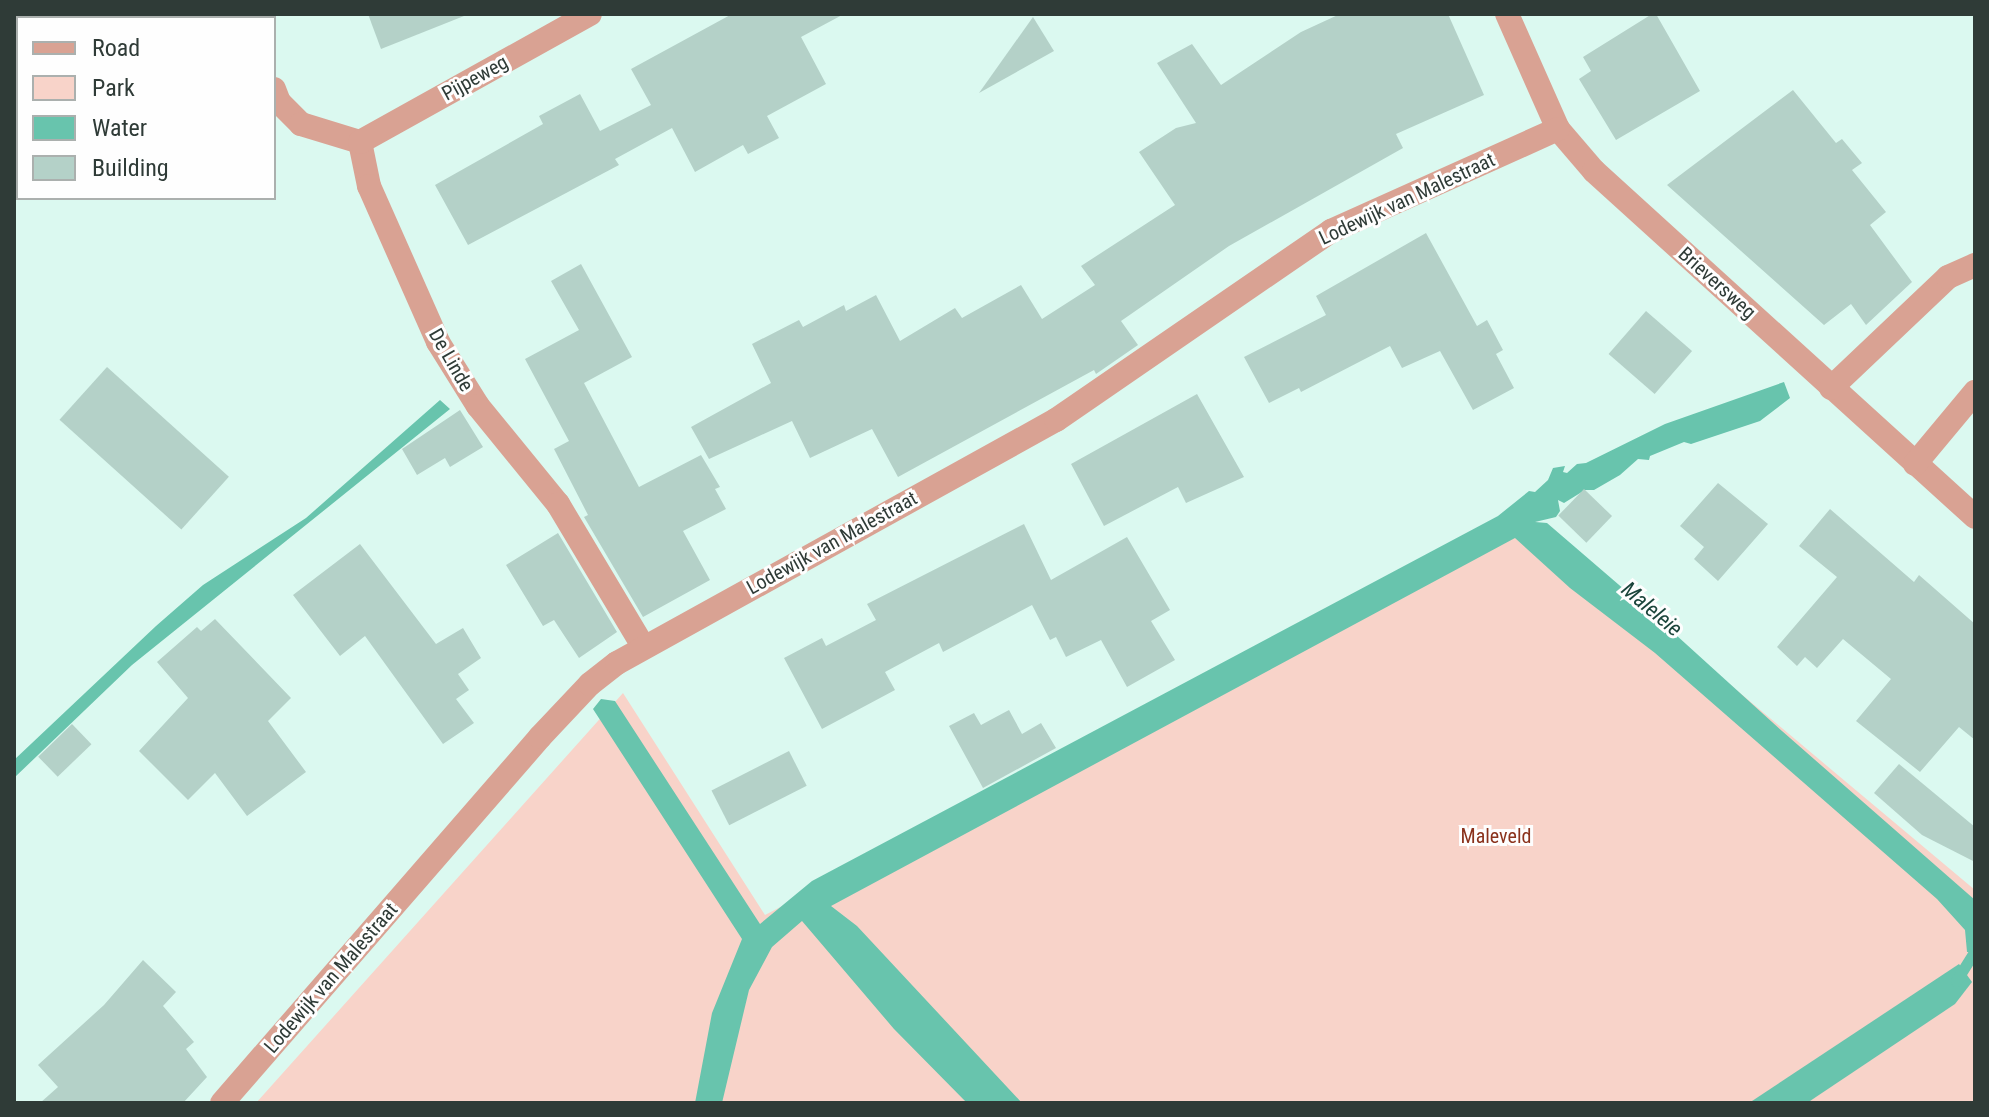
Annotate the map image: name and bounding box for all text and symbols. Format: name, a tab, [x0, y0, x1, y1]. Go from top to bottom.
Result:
legend	[16, 16, 276, 200]
text: Road	[92, 34, 140, 62]
street label: Pijpeweg	[438, 50, 512, 106]
text: Park	[92, 74, 135, 102]
text: Water	[92, 114, 147, 142]
street label: Lodewijk van Malestraat	[1315, 148, 1499, 250]
text: Building	[92, 154, 169, 182]
street label: Brieversweg	[1673, 242, 1761, 324]
street label: De Linde	[423, 324, 479, 396]
street label: Lodewijk van Malestraat	[743, 486, 921, 600]
water label: Maleleie	[1616, 576, 1688, 642]
park label: Maleveld	[1461, 824, 1531, 848]
street label: Lodewijk van Malestraat	[259, 898, 403, 1058]

